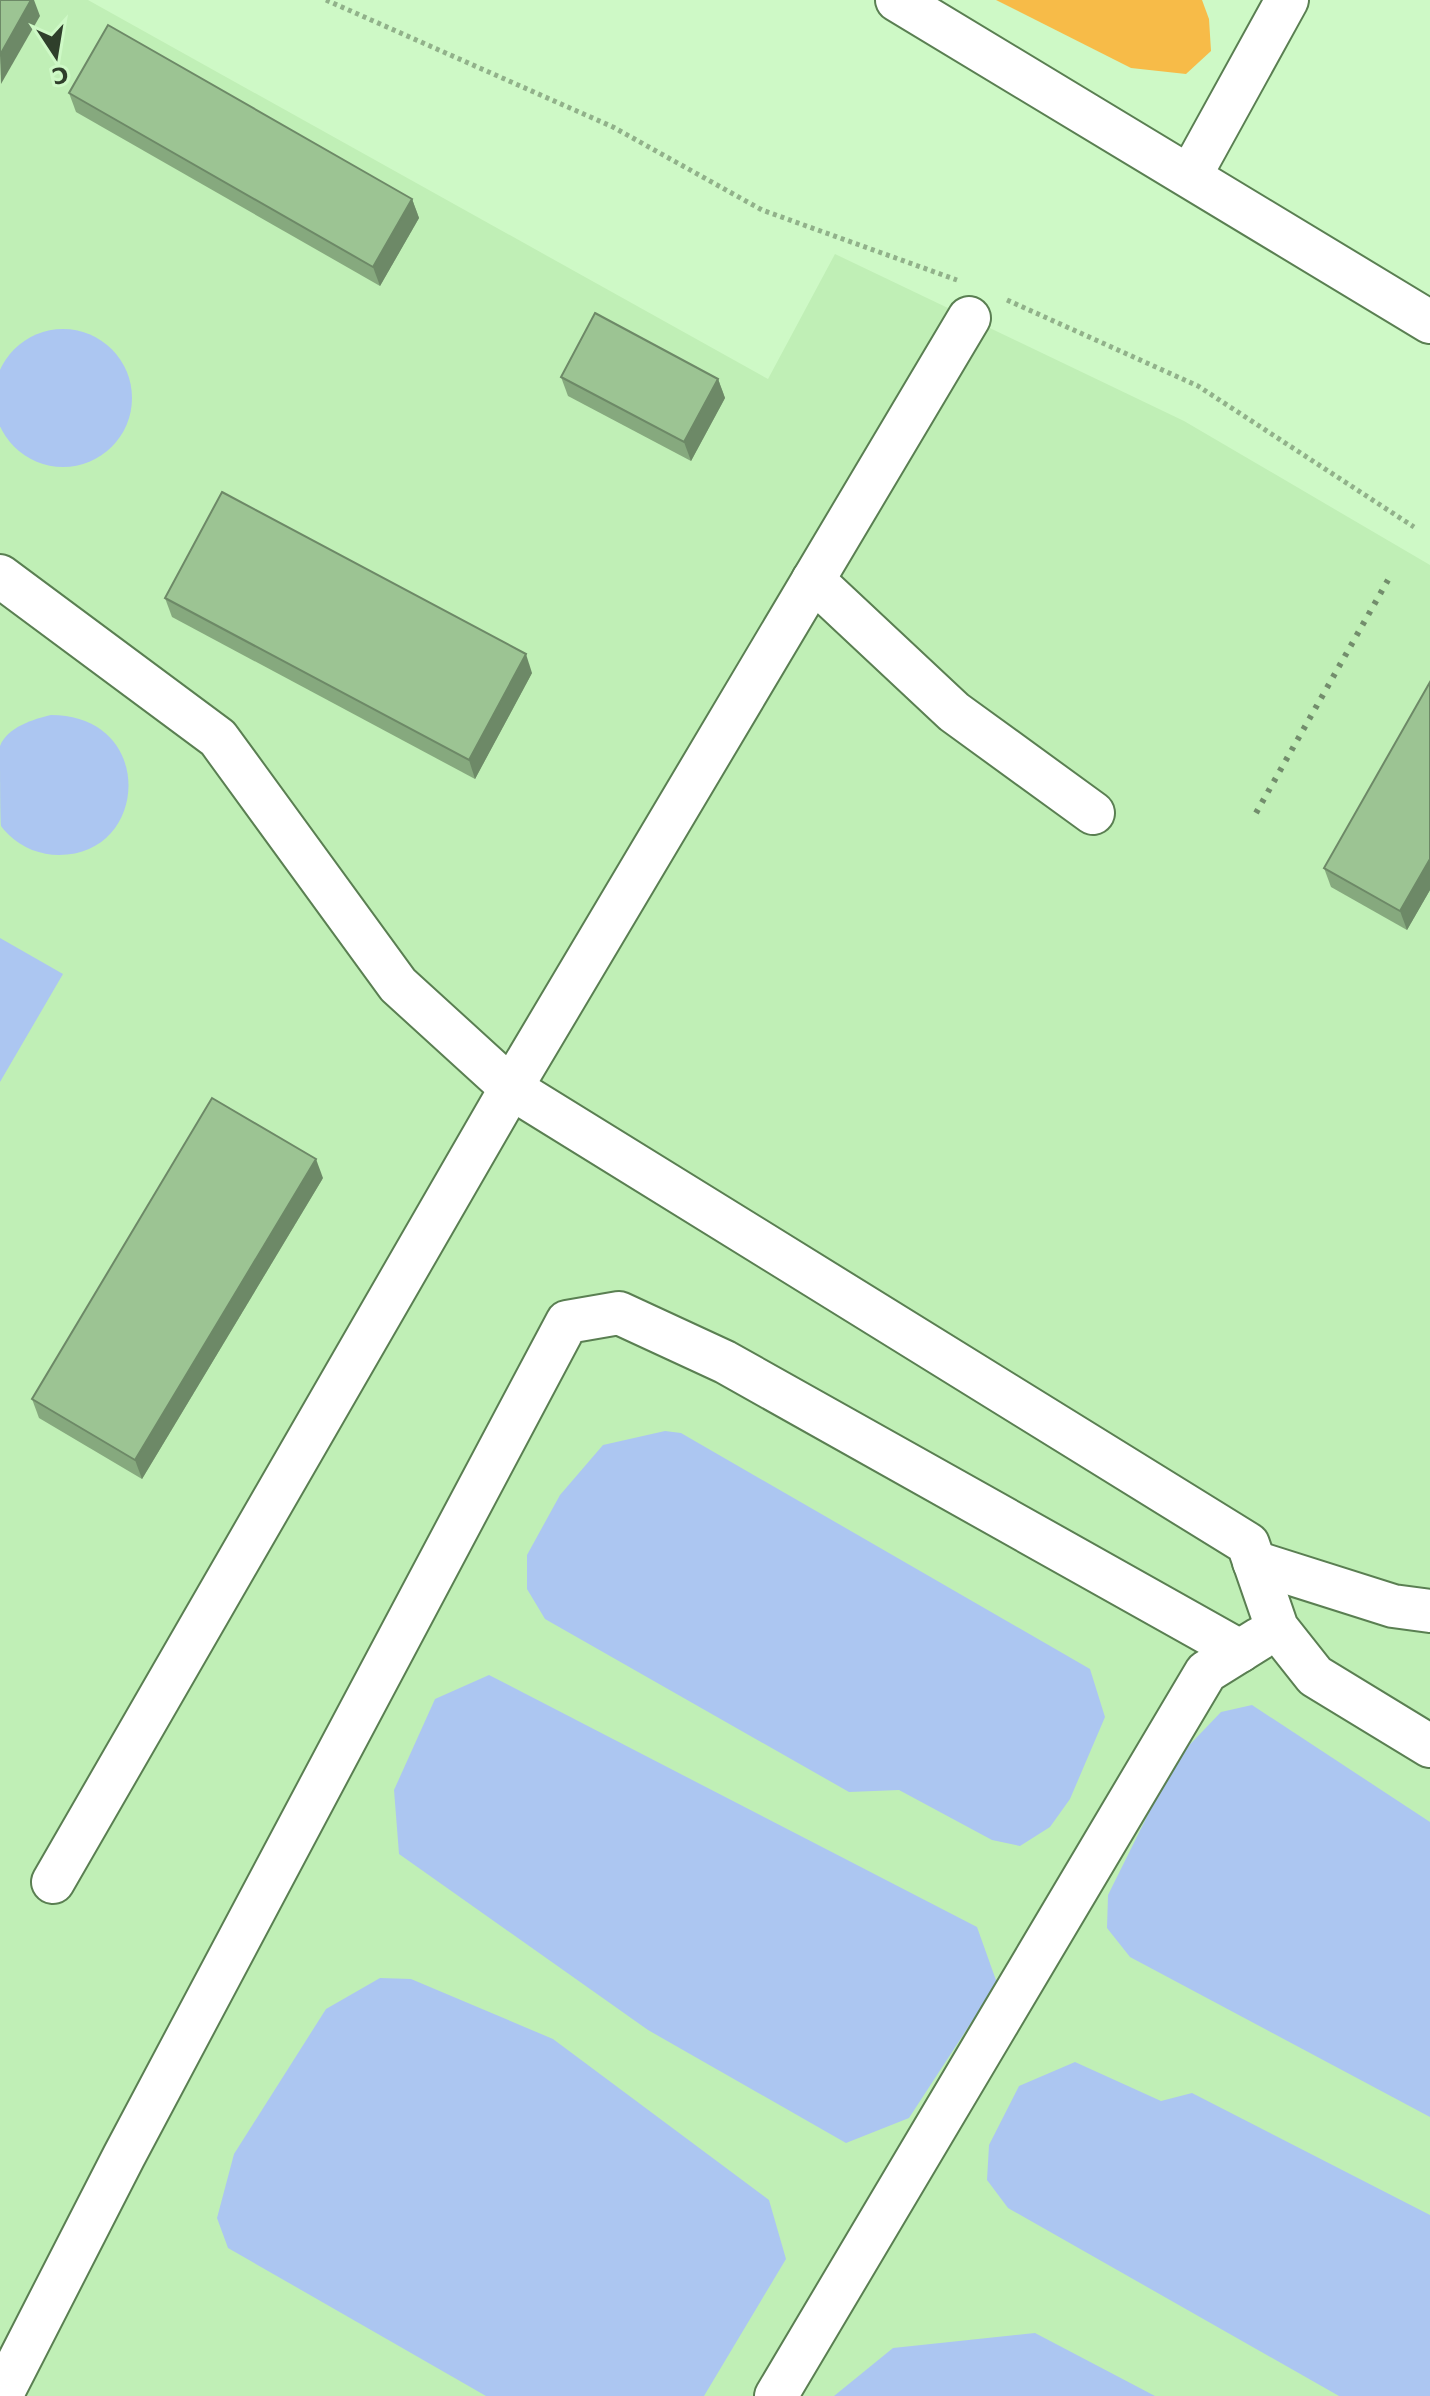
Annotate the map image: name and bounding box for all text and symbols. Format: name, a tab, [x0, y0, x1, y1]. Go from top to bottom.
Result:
north arrow	[16, 16, 96, 96]
text: С	[50, 61, 71, 89]

